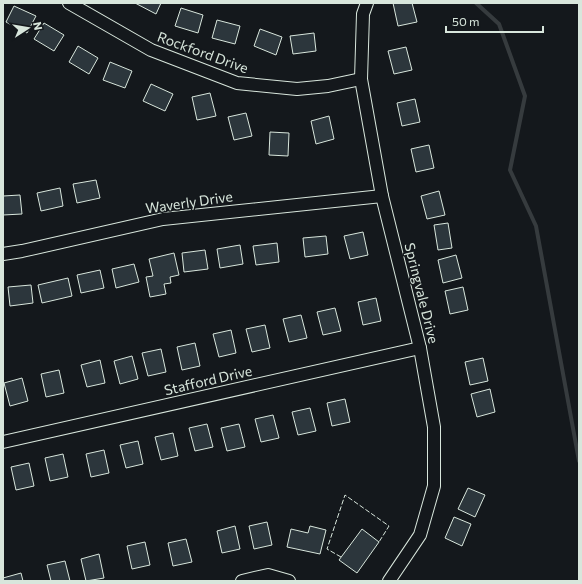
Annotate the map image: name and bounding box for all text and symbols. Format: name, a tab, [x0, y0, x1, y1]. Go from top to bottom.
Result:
north arrow	[8, 8, 48, 48]
scale bar	[446, 8, 543, 34]
text: 50 m	[452, 14, 480, 28]
text: N	[31, 20, 45, 31]
street label: Rockford Drive	[155, 28, 251, 76]
street label: Waverly Drive	[144, 187, 234, 217]
street label: Springvale Drive	[401, 241, 443, 345]
street label: Stafford Drive	[162, 362, 254, 398]

